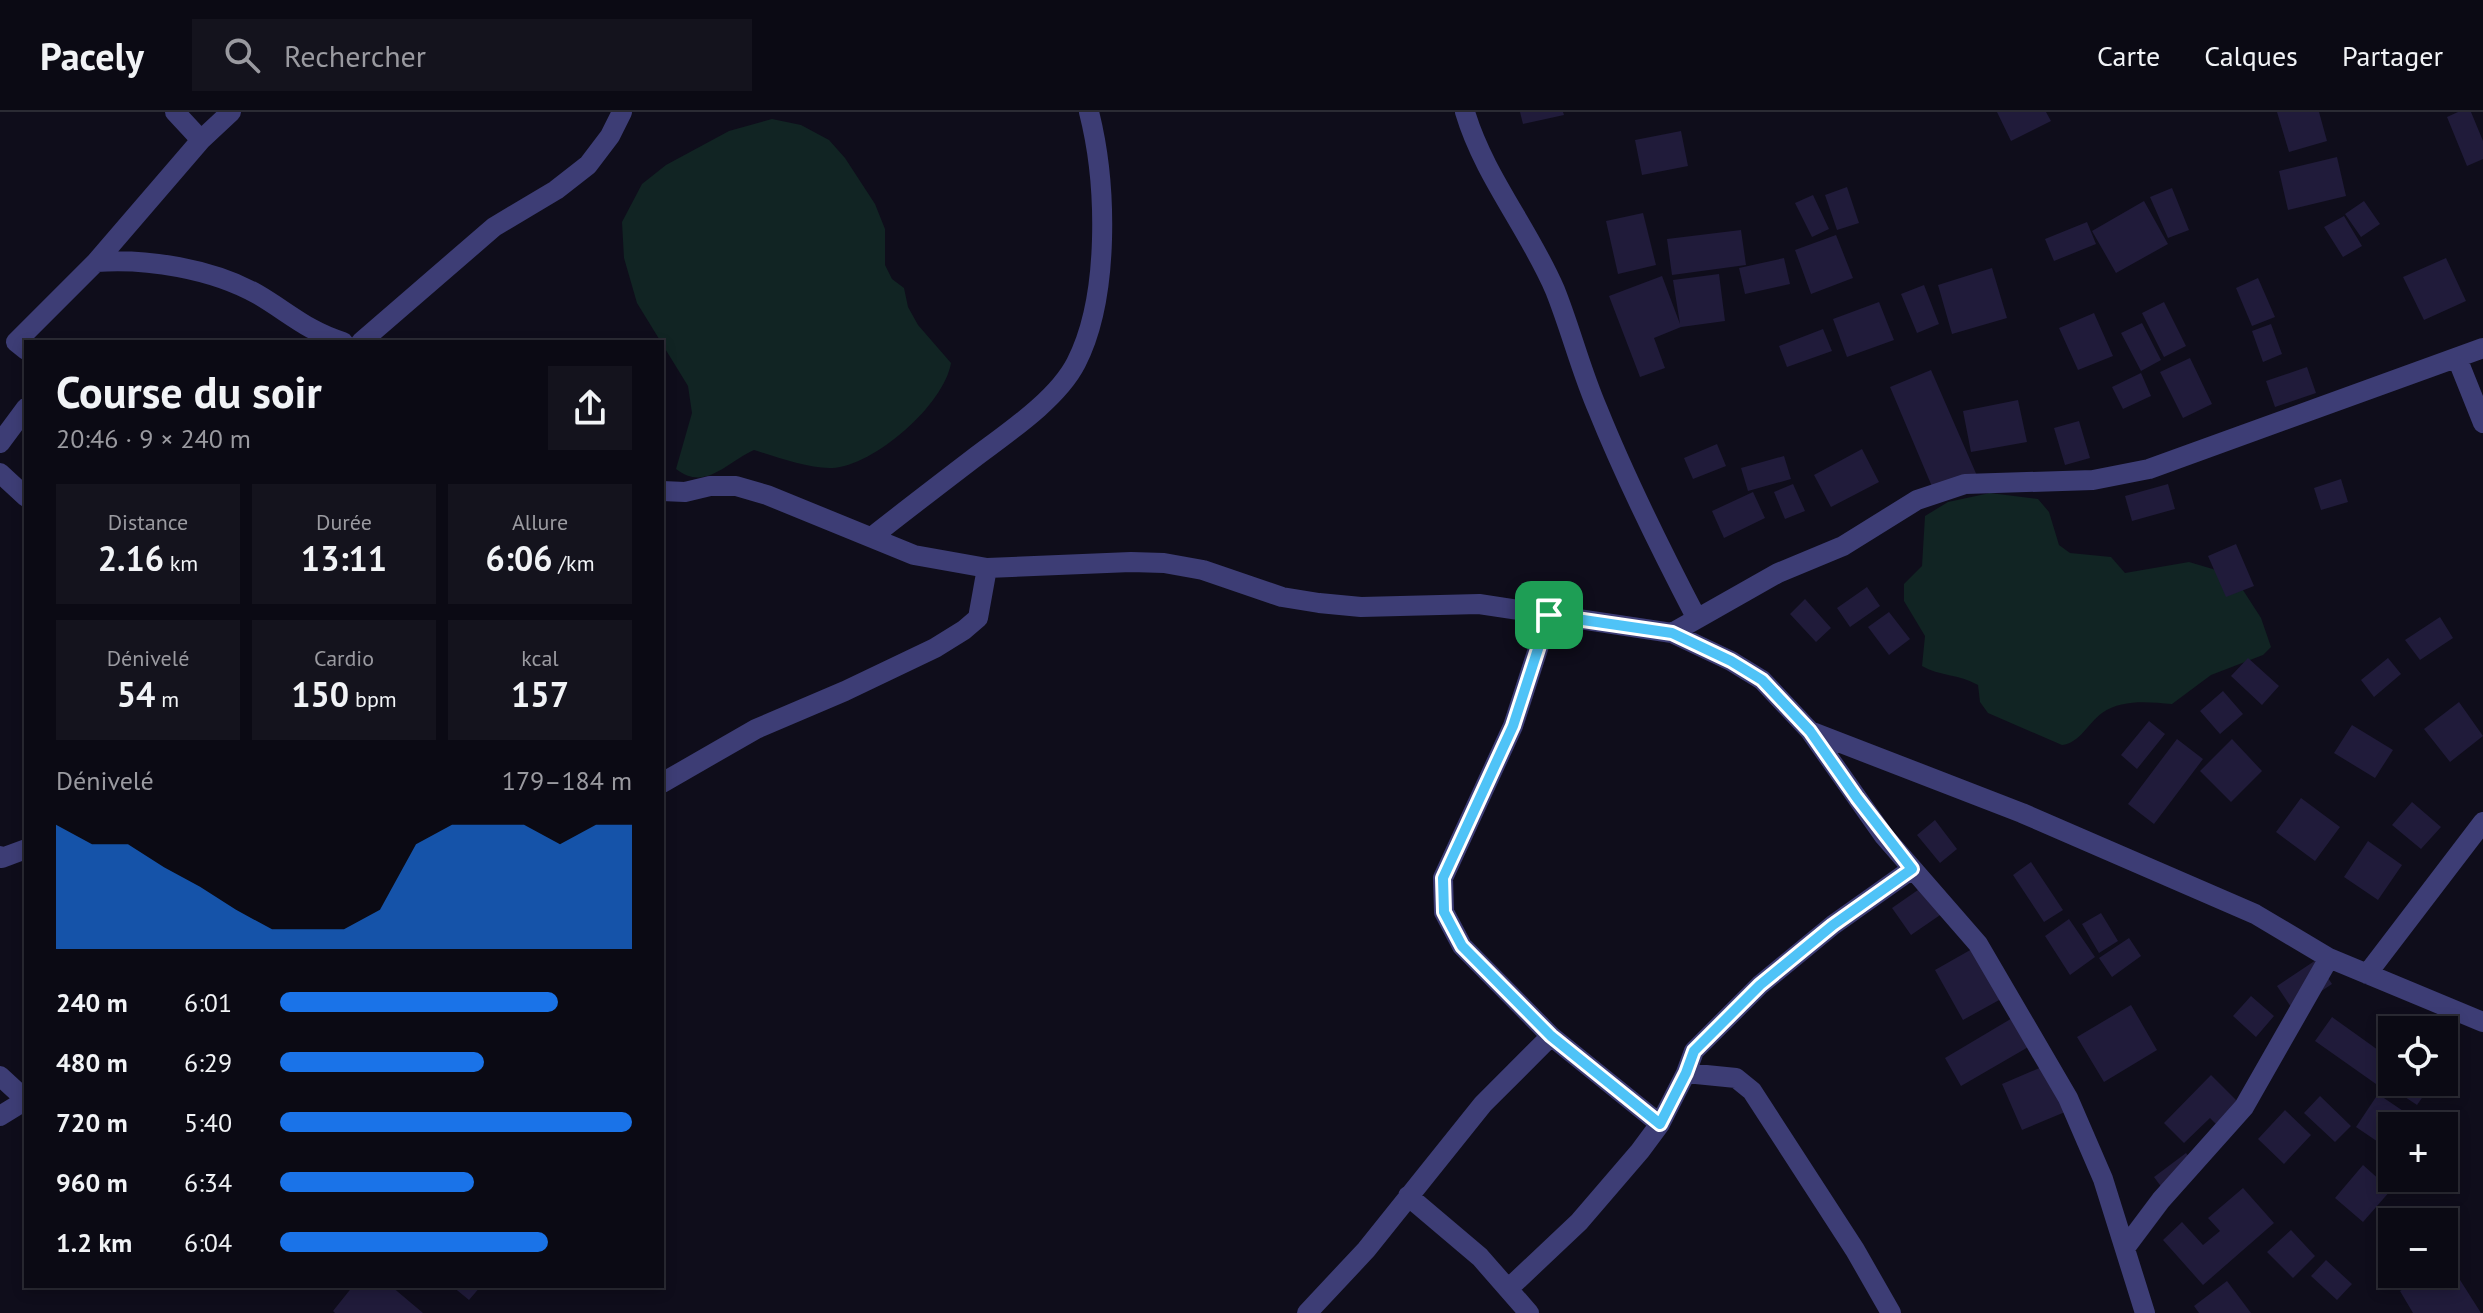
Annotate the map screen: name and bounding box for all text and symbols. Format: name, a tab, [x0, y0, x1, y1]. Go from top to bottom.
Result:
search box	[192, 19, 752, 91]
text: Pacely	[40, 31, 144, 80]
icon: search	[220, 33, 264, 77]
text: Rechercher	[284, 36, 426, 75]
text: Carte	[2097, 37, 2160, 74]
text: Calques	[2204, 37, 2298, 74]
text: Partager	[2342, 37, 2443, 74]
text: Course du soir	[56, 363, 322, 420]
button: share	[548, 366, 632, 450]
text: 20:46 · 9 × 240 m	[56, 422, 251, 455]
text: Distance	[108, 508, 188, 536]
text: Durée	[316, 508, 372, 536]
text: Allure	[512, 508, 568, 536]
text: 2.16	[98, 536, 164, 580]
text: 13:11	[301, 536, 387, 580]
text: 6:06	[485, 536, 552, 580]
text: km	[164, 549, 198, 577]
text: /km	[552, 549, 595, 577]
pin	[1515, 581, 1583, 649]
icon: arrive	[1527, 593, 1571, 637]
text: Dénivelé	[107, 644, 189, 672]
text: Cardio	[314, 644, 374, 672]
text: kcal	[521, 644, 559, 672]
text: 54	[117, 672, 155, 716]
text: 150	[291, 672, 349, 716]
text: 157	[511, 672, 569, 716]
text: m	[155, 685, 179, 713]
text: bpm	[349, 685, 397, 713]
text: Dénivelé	[56, 764, 154, 797]
text: 179–184 m	[502, 764, 632, 797]
text: 240 m	[56, 986, 128, 1019]
text: 6:01	[184, 986, 232, 1019]
map controls	[2378, 1016, 2458, 1288]
button: locate	[2378, 1016, 2458, 1096]
text: 480 m	[56, 1046, 128, 1079]
text: 6:29	[184, 1046, 232, 1079]
text: 720 m	[56, 1106, 128, 1139]
text: 5:40	[184, 1106, 232, 1139]
button: +	[2378, 1112, 2458, 1192]
text: 960 m	[56, 1166, 128, 1199]
text: 6:34	[184, 1166, 232, 1199]
button: −	[2378, 1208, 2458, 1288]
text: 1.2 km	[56, 1226, 132, 1259]
text: 6:04	[184, 1226, 232, 1259]

